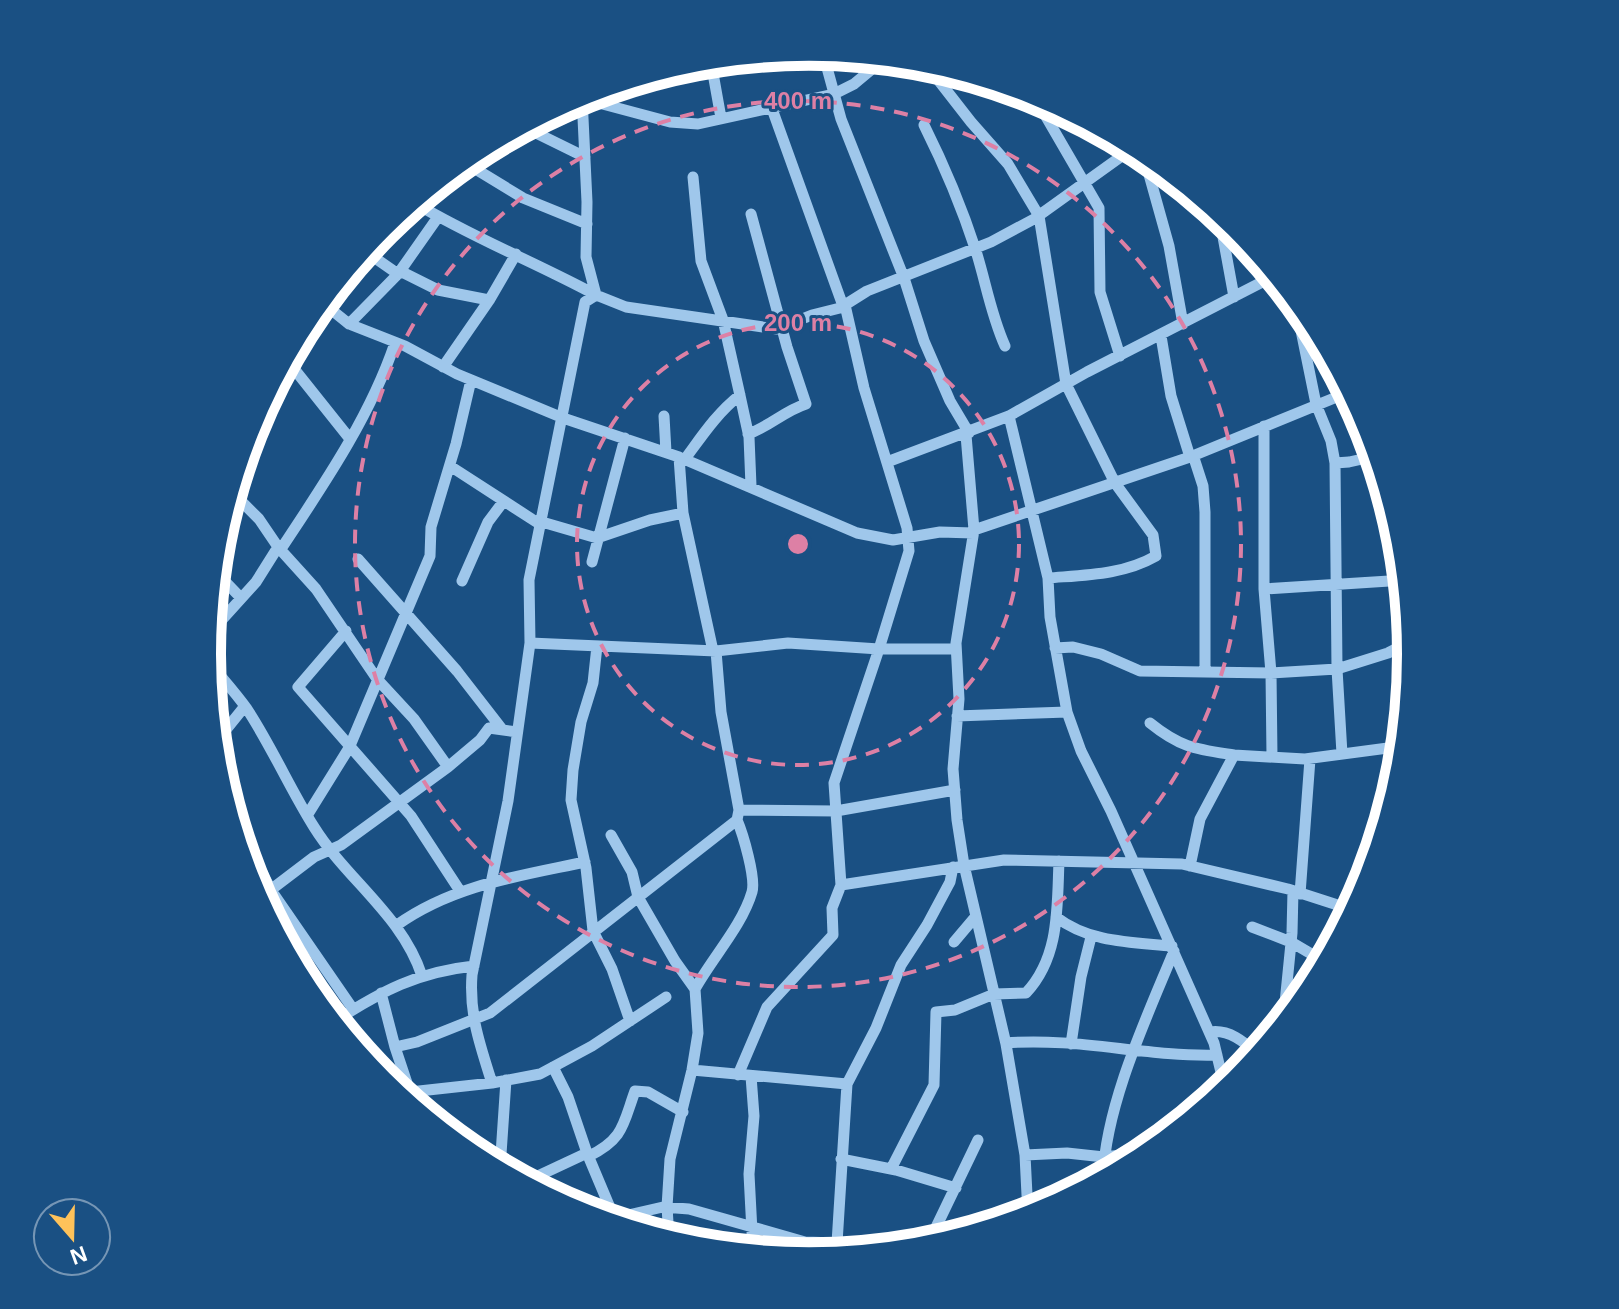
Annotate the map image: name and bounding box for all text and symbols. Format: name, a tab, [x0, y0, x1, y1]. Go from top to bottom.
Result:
text: 400 m	[764, 87, 832, 114]
text: 200 m	[764, 309, 832, 336]
centre of rings	[784, 530, 812, 558]
north arrow	[32, 1197, 112, 1277]
text: N	[67, 1241, 90, 1270]

